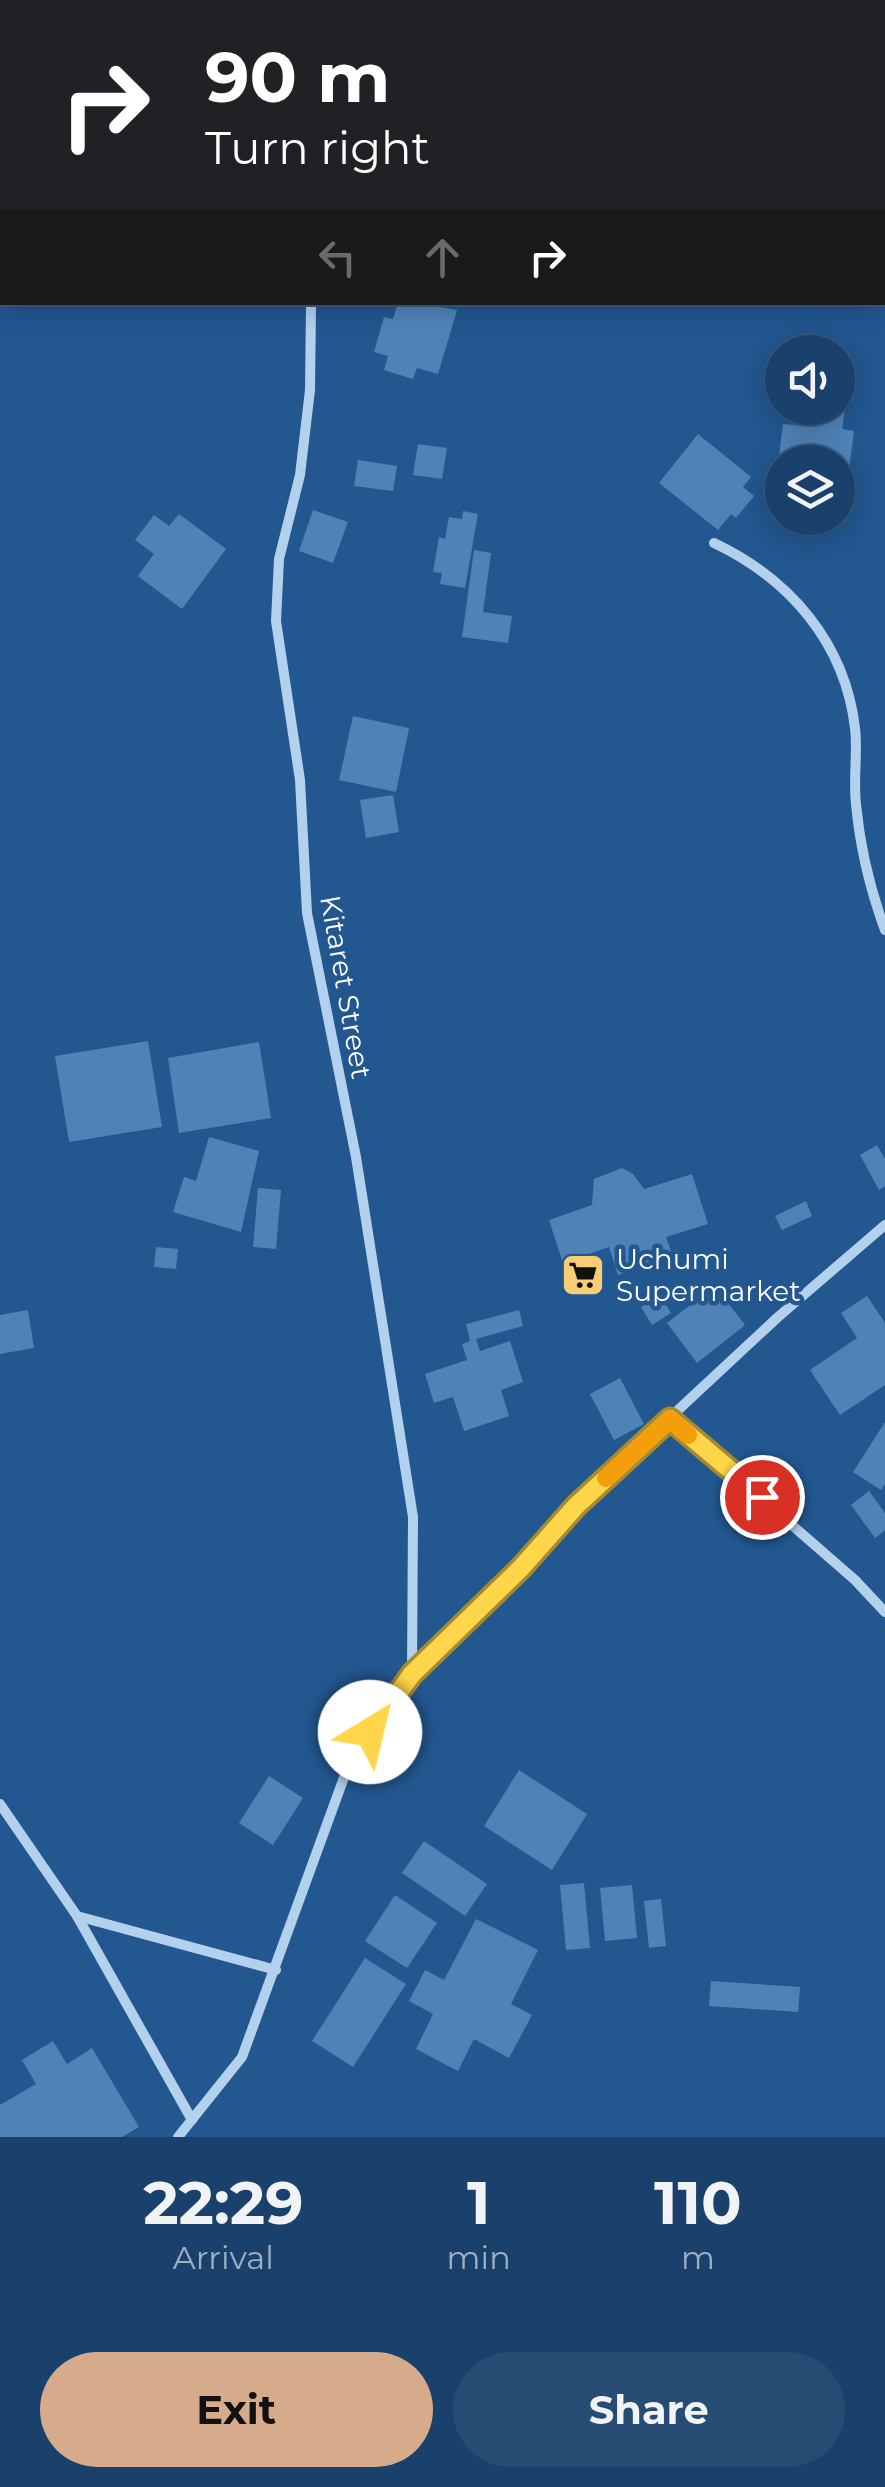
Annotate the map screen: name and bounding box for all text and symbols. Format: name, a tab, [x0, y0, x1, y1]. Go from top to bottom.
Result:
text: 90 m	[205, 34, 390, 120]
icon: right	[40, 40, 170, 170]
text: Turn right	[205, 120, 430, 175]
icon: left	[310, 230, 365, 285]
icon: ahead	[415, 230, 470, 285]
icon: right	[520, 230, 575, 285]
map controls	[765, 335, 855, 535]
button: sound	[765, 335, 855, 425]
button: layers	[765, 445, 855, 535]
street label: Kitaret Street	[313, 893, 379, 1081]
place label: Uchumi Supermarket	[616, 1242, 801, 1308]
supermarket icon: Uchumi Supermarket	[560, 1252, 606, 1298]
pin	[720, 1455, 805, 1540]
icon: arrive	[735, 1470, 790, 1525]
position arrow	[318, 1680, 422, 1784]
text: 22:29	[143, 2166, 303, 2239]
text: 1	[467, 2166, 490, 2239]
text: 110	[654, 2166, 742, 2239]
text: Arrival	[173, 2238, 274, 2277]
text: min	[447, 2238, 511, 2277]
text: m	[681, 2238, 715, 2277]
button: Exit	[40, 2352, 433, 2467]
button: Share	[453, 2352, 845, 2467]

